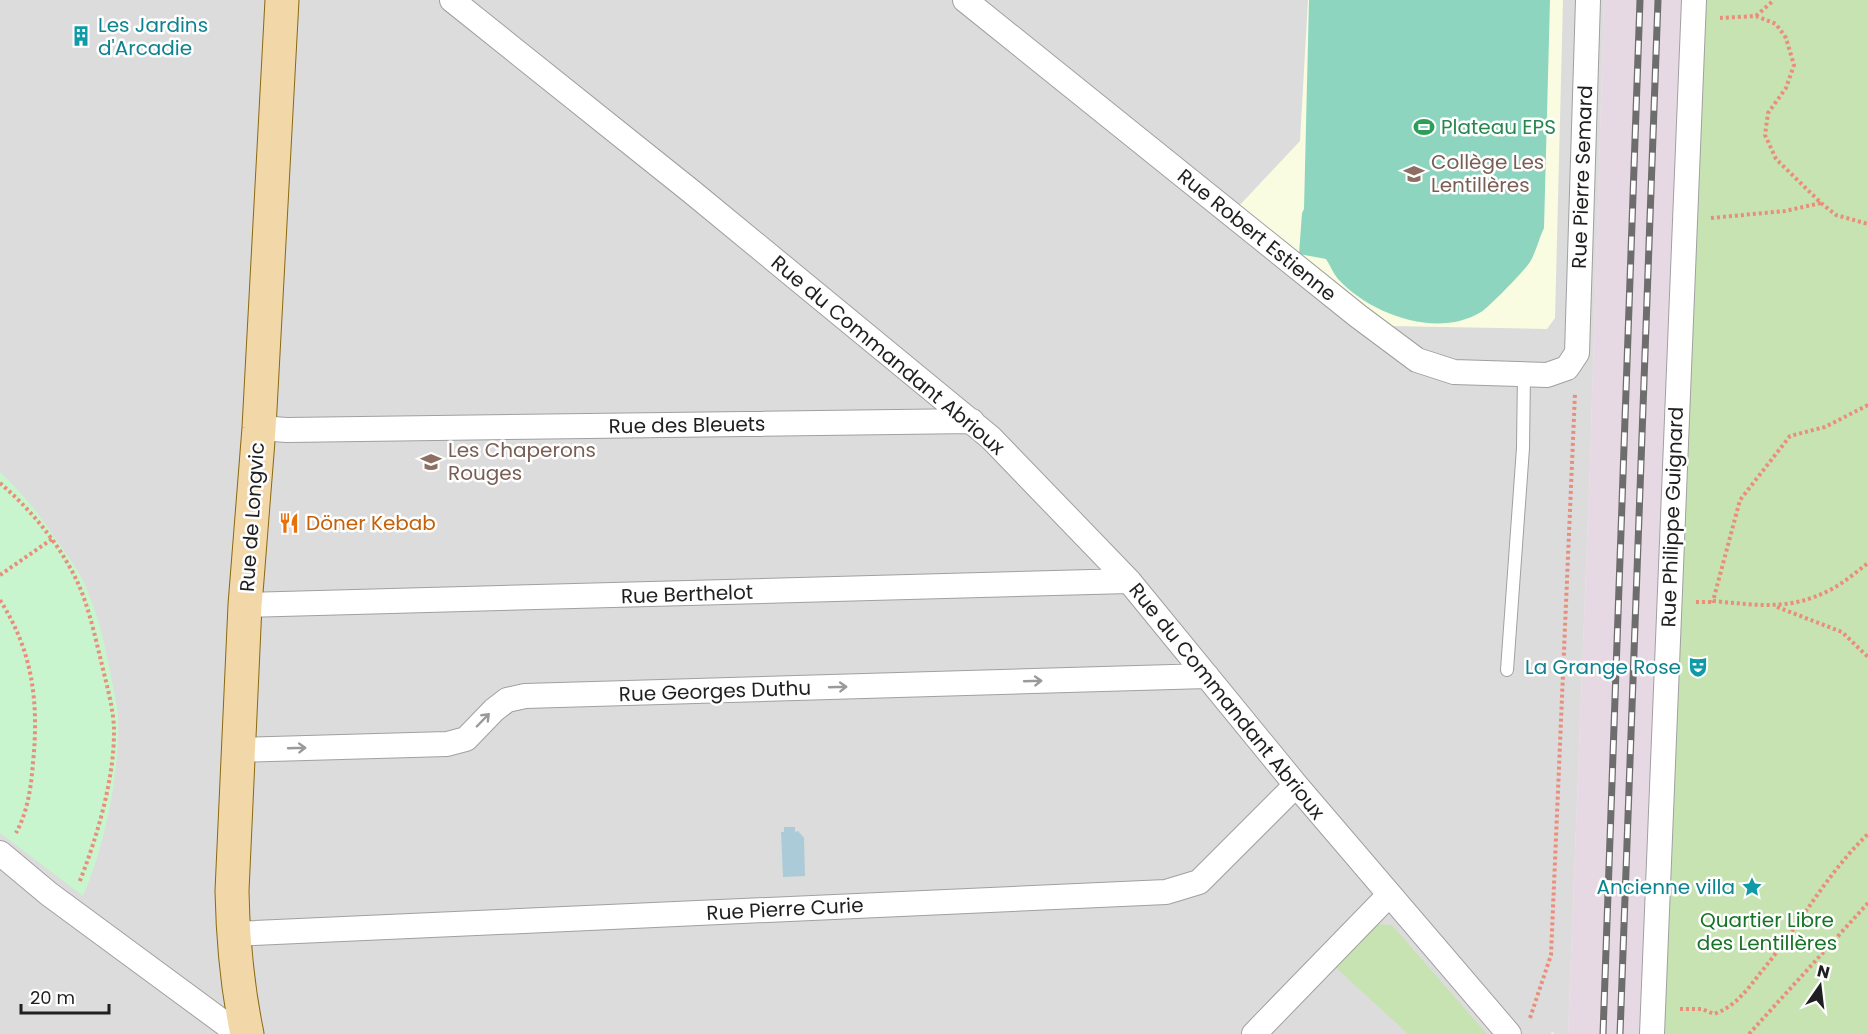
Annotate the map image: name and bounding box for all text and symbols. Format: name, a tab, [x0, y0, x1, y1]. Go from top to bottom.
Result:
place label: Les Jardins d'Arcadie	[98, 11, 208, 62]
building icon: Les Jardins d'Arcadie	[69, 24, 93, 48]
street label: Rue Pierre Semard	[1565, 85, 1599, 269]
place label: Plateau EPS	[1441, 113, 1556, 141]
sports icon: Plateau EPS	[1412, 115, 1436, 139]
place label: Collège Les Lentillères	[1431, 148, 1544, 199]
street label: Rue Robert Estienne	[1172, 162, 1342, 308]
school or university icon: Collège Les Lentillères	[1402, 162, 1426, 186]
street label: Rue du Commandant Abrioux	[765, 249, 1011, 461]
street label: Rue Philippe Guignard	[1654, 406, 1690, 628]
street label: Rue des Bleuets	[608, 410, 766, 440]
place label: Les Chaperons Rouges	[448, 436, 596, 487]
street label: Rue de Longvic	[233, 441, 271, 593]
school or university icon: Les Chaperons Rouges	[419, 450, 443, 474]
place label: Döner Kebab	[306, 509, 436, 537]
restaurant icon: Döner Kebab	[277, 511, 301, 535]
street label: Rue du Commandant Abrioux	[1123, 577, 1332, 826]
street label: Rue Berthelot	[620, 578, 754, 610]
place label: La Grange Rose	[1525, 653, 1681, 681]
theatre icon: La Grange Rose	[1686, 655, 1710, 679]
street label: Rue Georges Duthu	[618, 674, 812, 708]
one-way arrow	[1023, 676, 1043, 687]
one-way arrow	[828, 681, 848, 693]
one-way arrow	[476, 713, 491, 728]
one-way arrow	[287, 743, 307, 754]
place label: Ancienne villa	[1596, 873, 1735, 901]
place icon: Ancienne villa	[1740, 875, 1764, 899]
street label: Rue Pierre Curie	[706, 891, 864, 927]
park label: Quartier Libre des Lentillères	[1697, 906, 1837, 957]
north arrow	[1790, 956, 1850, 1016]
text: N	[1815, 959, 1832, 985]
scale bar	[21, 977, 110, 1015]
text: 20 m	[30, 985, 75, 1010]

